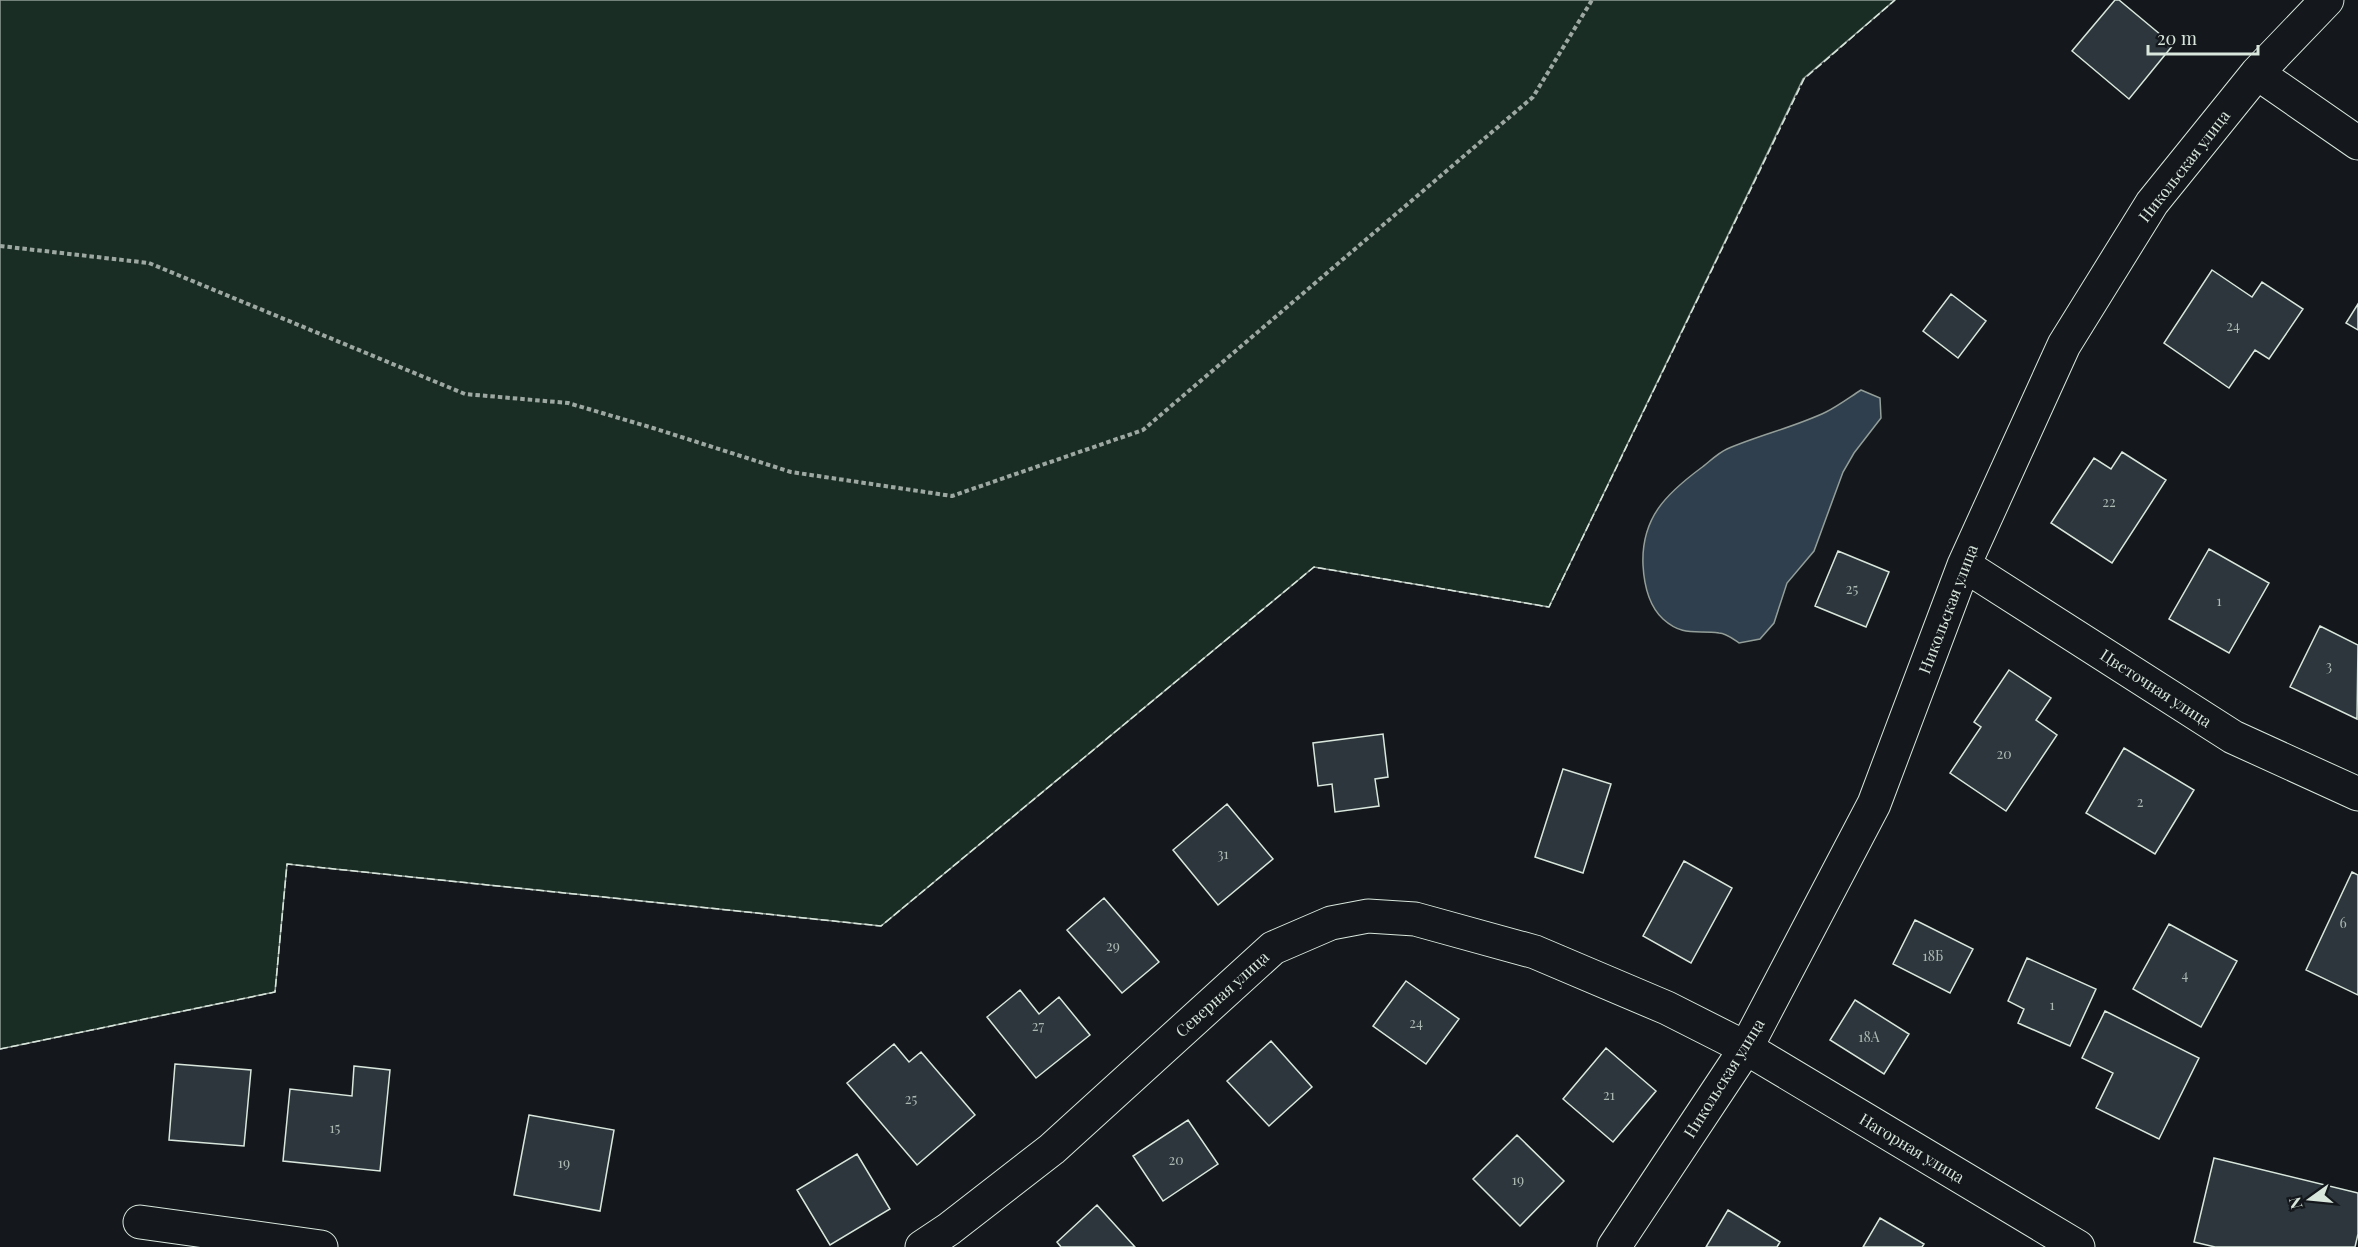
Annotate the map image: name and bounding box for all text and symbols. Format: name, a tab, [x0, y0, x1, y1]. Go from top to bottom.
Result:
scale bar	[2148, 18, 2258, 56]
text: 20 m	[2157, 26, 2197, 50]
street label: Никольская улица	[2133, 105, 2234, 226]
house number: 24	[2226, 316, 2240, 335]
house number: 22	[2102, 492, 2116, 511]
street label: Никольская улица	[1913, 541, 1982, 676]
house number: 25	[1846, 579, 1858, 598]
house number: 1	[2216, 591, 2222, 610]
street label: Цветочная улица	[2097, 644, 2216, 731]
house number: 3	[2326, 656, 2332, 675]
house number: 20	[1996, 744, 2012, 763]
house number: 2	[2137, 792, 2144, 811]
house number: 31	[1217, 844, 1229, 863]
house number: 6	[2339, 913, 2347, 932]
house number: 29	[1106, 936, 1120, 955]
street label: Северная улица	[1171, 946, 1273, 1041]
house number: 18Б	[1923, 946, 1943, 965]
house number: 4	[2182, 965, 2189, 984]
house number: 1	[2049, 995, 2055, 1014]
house number: 24	[1409, 1013, 1423, 1032]
street label: Никольская улица	[1678, 1014, 1769, 1141]
house number: 27	[1032, 1016, 1045, 1035]
house number: 18А	[1858, 1027, 1880, 1046]
house number: 21	[1603, 1085, 1615, 1104]
house number: 25	[905, 1089, 917, 1108]
street label: Нагорная улица	[1856, 1108, 1969, 1187]
house number: 15	[330, 1118, 341, 1137]
house number: 20	[1168, 1150, 1184, 1169]
house number: 19	[558, 1153, 570, 1172]
north arrow	[2280, 1169, 2340, 1229]
house number: 19	[1512, 1170, 1524, 1189]
text: N	[2283, 1194, 2307, 1211]

